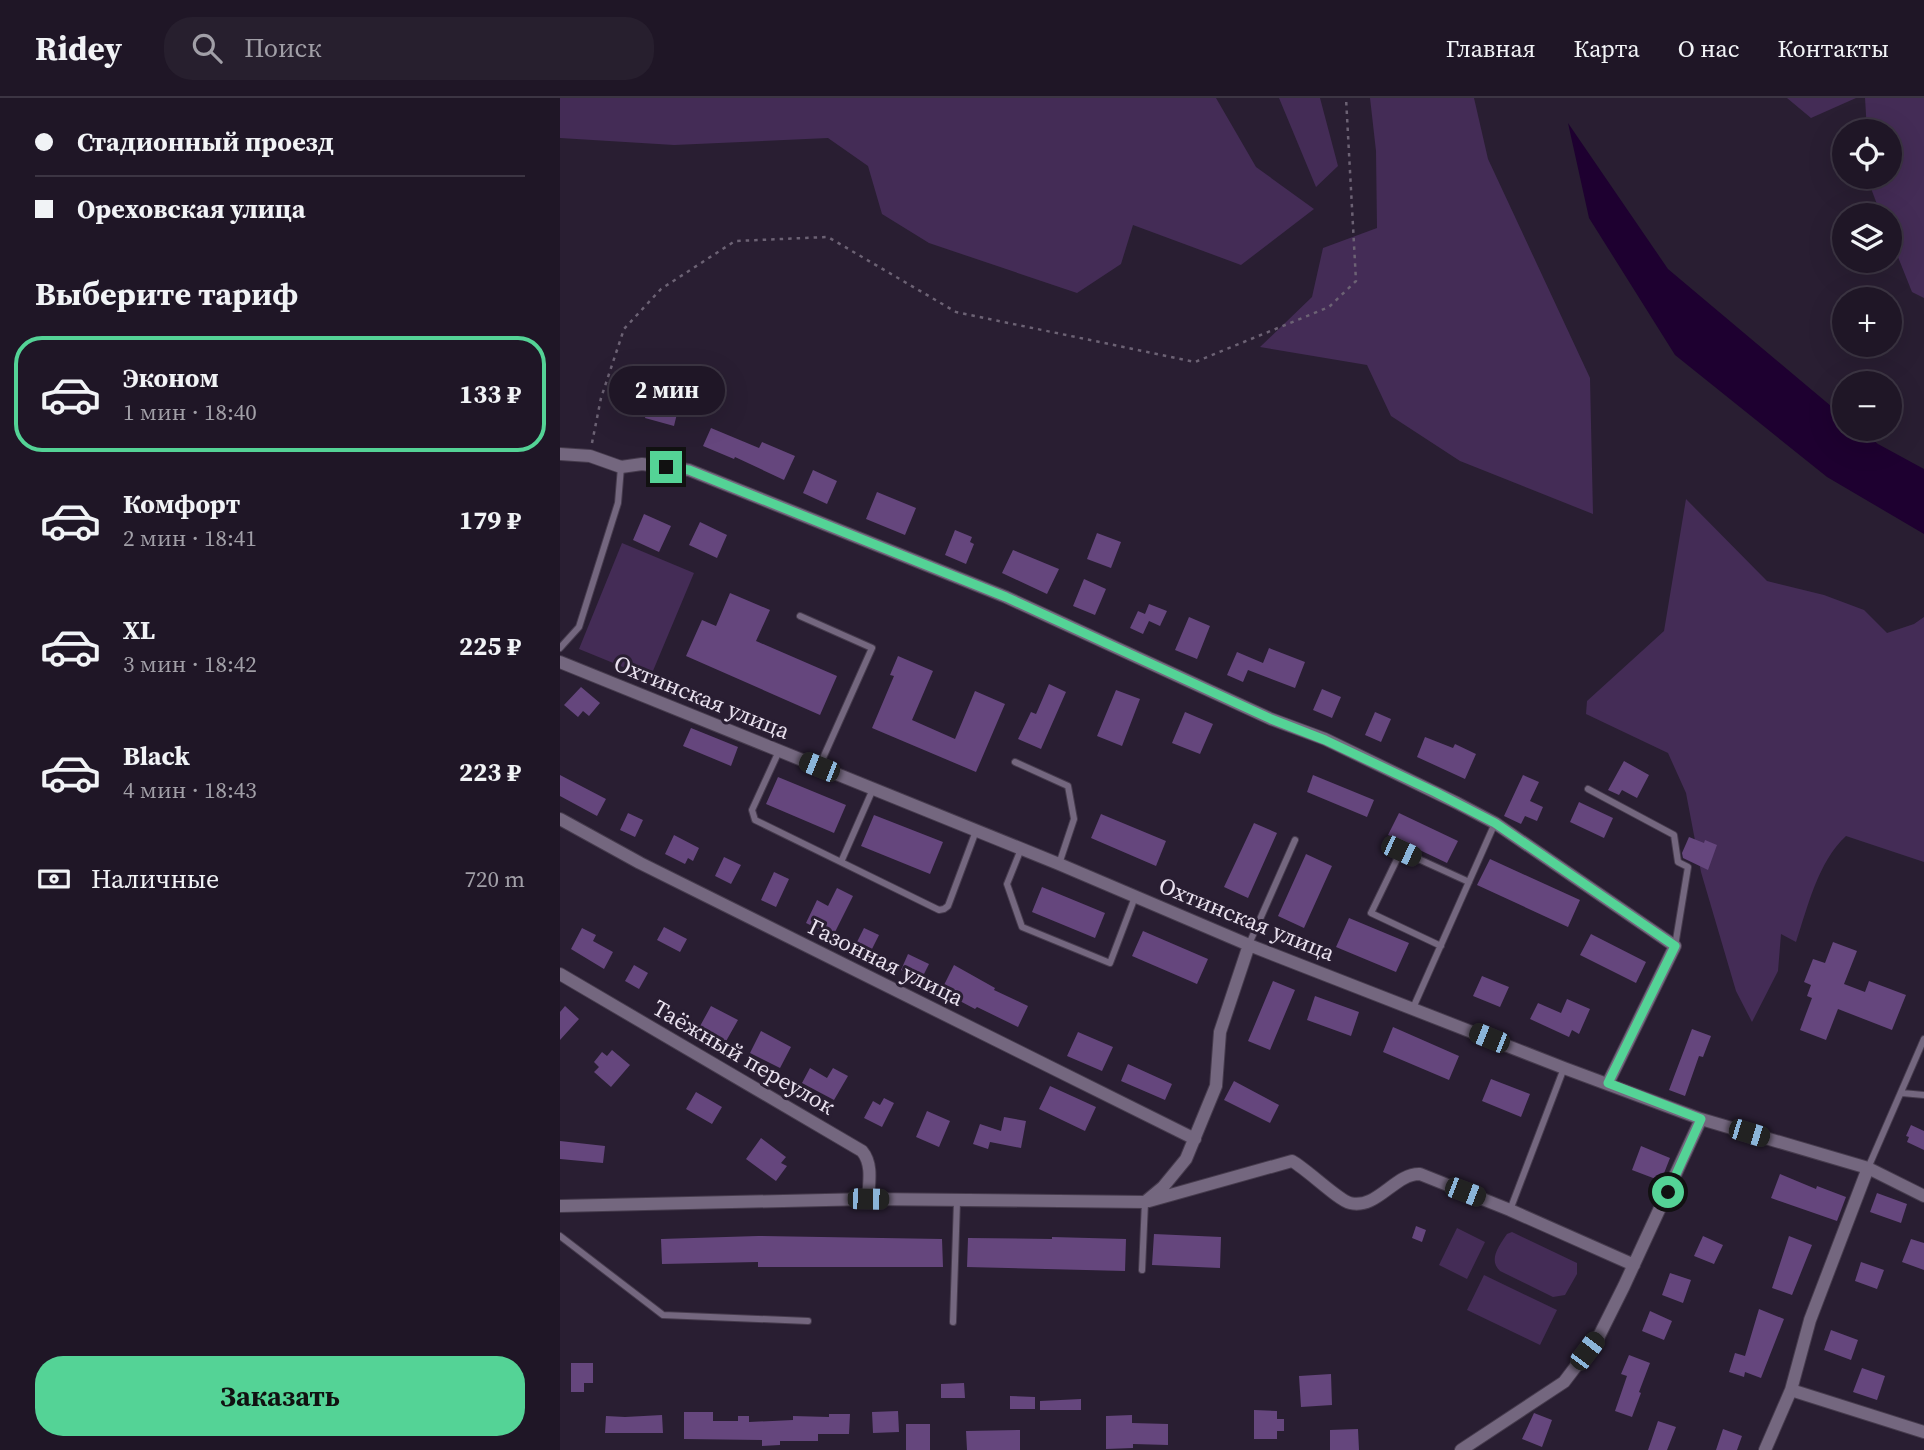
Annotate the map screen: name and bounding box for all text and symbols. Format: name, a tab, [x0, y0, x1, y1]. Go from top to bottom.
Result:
search box	[164, 17, 654, 80]
text: Ridey	[35, 26, 122, 71]
icon: search	[188, 29, 226, 67]
text: Поиск	[244, 30, 322, 66]
text: Главная	[1446, 32, 1535, 65]
text: Карта	[1573, 32, 1640, 65]
text: О нас	[1678, 32, 1739, 65]
text: Контакты	[1777, 32, 1889, 65]
map controls	[1832, 119, 1902, 441]
button: locate	[1832, 119, 1902, 189]
text: Стадионный проезд	[77, 124, 334, 160]
text: Ореховская улица	[77, 191, 306, 227]
button: layers	[1832, 203, 1902, 273]
text: Выберите тариф	[35, 272, 298, 316]
button: +	[1832, 287, 1902, 357]
text: Эконом	[123, 360, 219, 396]
icon: car	[39, 363, 102, 426]
callout: 2 мин	[608, 366, 724, 414]
button: −	[1832, 371, 1902, 441]
text: 2 мин	[635, 374, 699, 406]
text: 133 ₽	[459, 376, 521, 412]
text: 1 мин · 18:40	[123, 396, 257, 428]
route end	[650, 451, 682, 483]
text: Комфорт	[123, 486, 240, 522]
icon: car	[39, 489, 102, 552]
text: 179 ₽	[459, 502, 521, 538]
text: 2 мин · 18:41	[123, 522, 257, 554]
text: XL	[123, 612, 155, 648]
icon: car	[39, 615, 102, 678]
text: 225 ₽	[459, 628, 521, 664]
street label: Охтинская улица	[609, 647, 795, 747]
text: 3 мин · 18:42	[123, 648, 257, 680]
text: Black	[123, 738, 190, 774]
icon: car	[39, 741, 102, 804]
car	[796, 749, 843, 785]
text: 223 ₽	[459, 754, 521, 790]
text: 4 мин · 18:43	[123, 774, 257, 806]
car	[1378, 833, 1425, 869]
icon: cash	[35, 860, 73, 898]
text: Наличные	[91, 861, 219, 897]
text: 720 m	[464, 863, 525, 895]
street label: Охтинская улица	[1154, 869, 1340, 969]
street label: Газонная улица	[803, 911, 969, 1014]
street label: Таёжный переулок	[647, 992, 841, 1122]
car	[1466, 1020, 1513, 1056]
car	[1726, 1117, 1773, 1149]
car	[1442, 1175, 1489, 1209]
route start	[1652, 1176, 1684, 1208]
car	[847, 1188, 890, 1210]
car	[1566, 1328, 1609, 1374]
button: Заказать	[35, 1356, 525, 1436]

